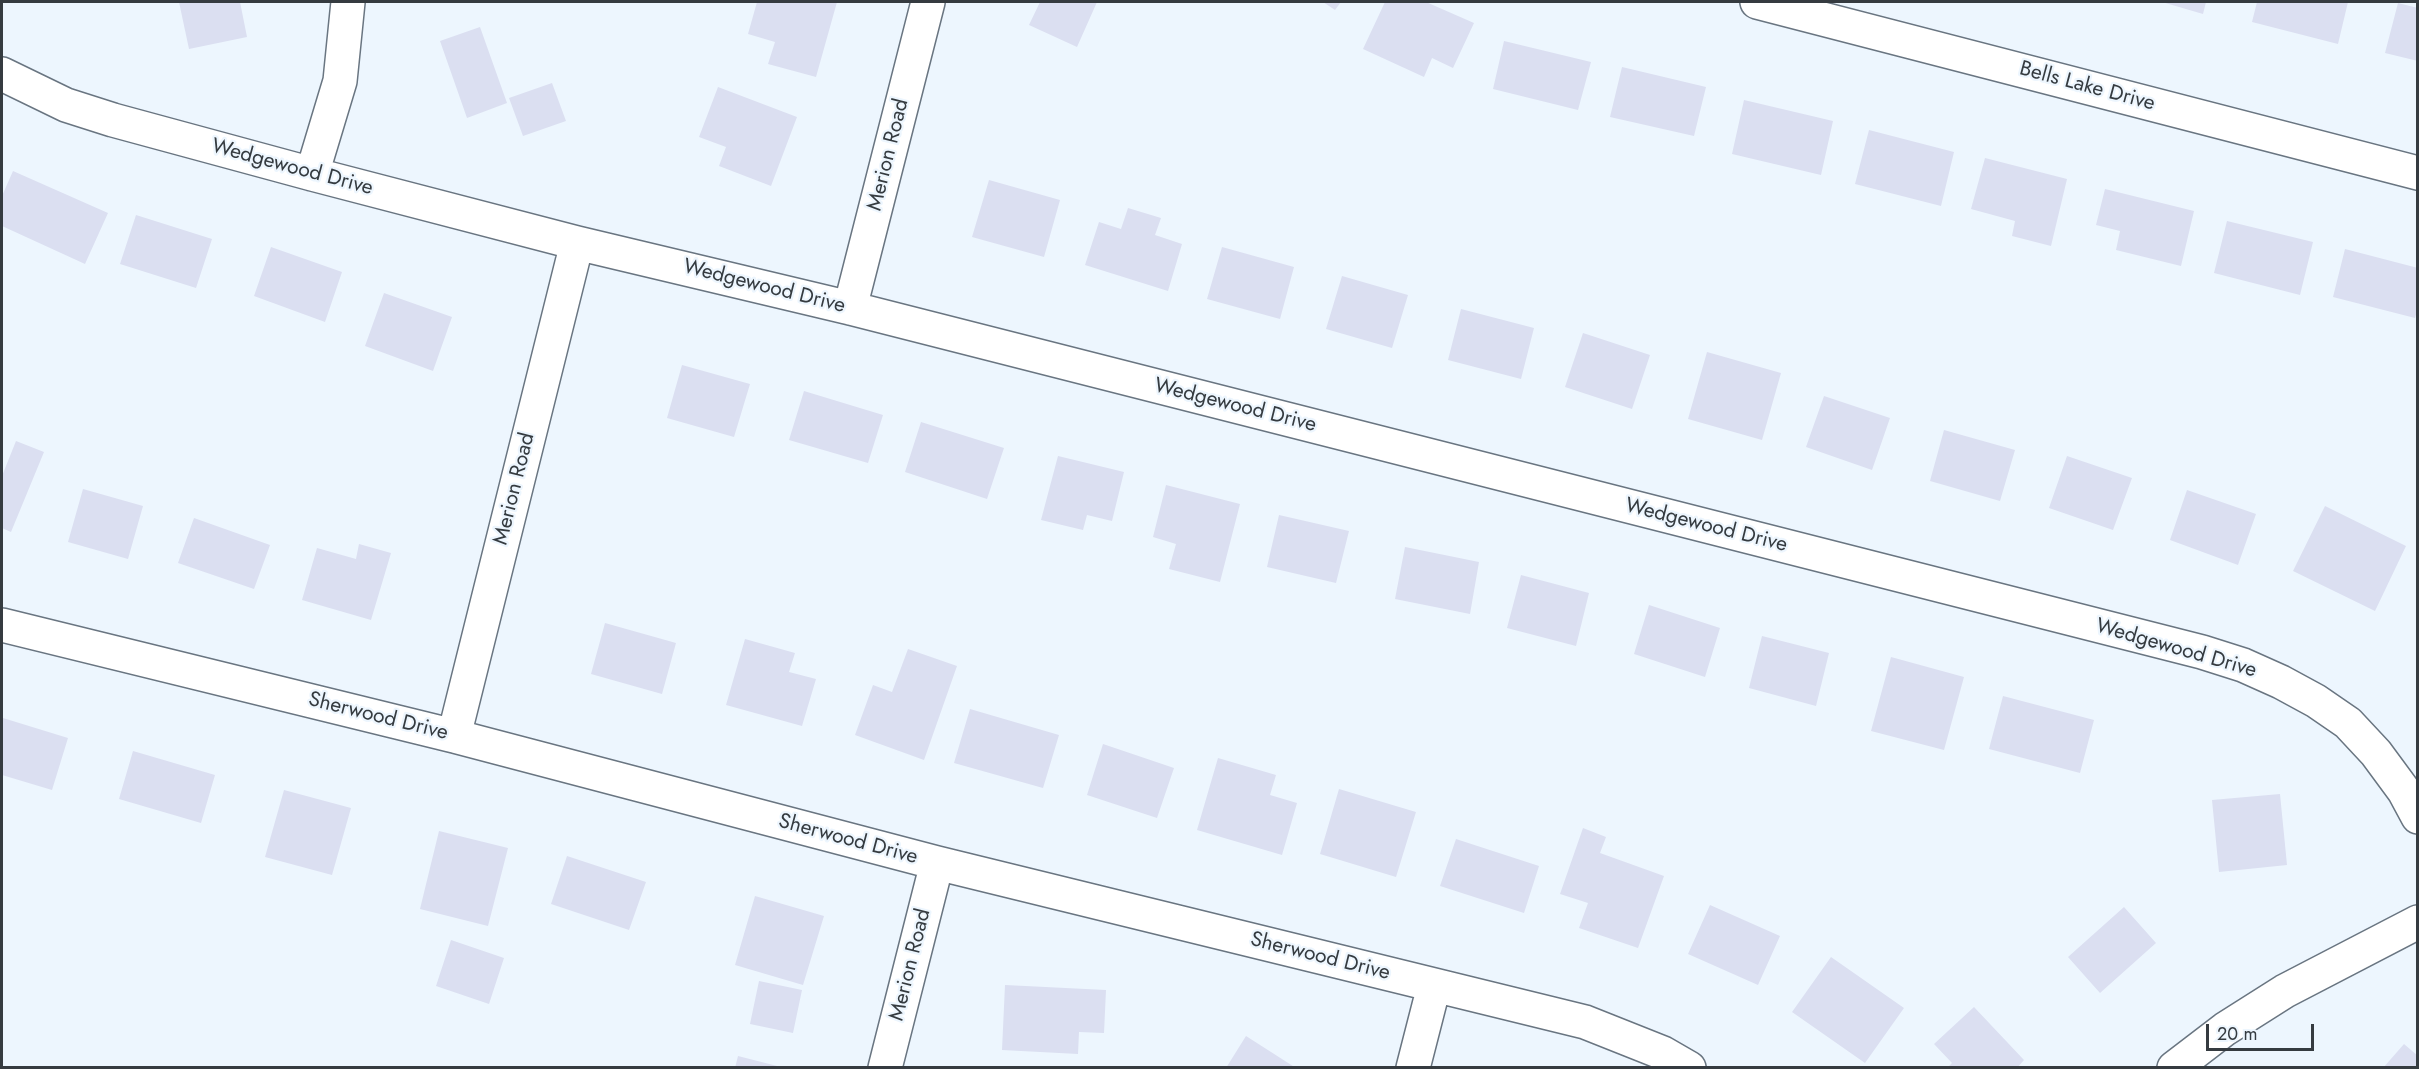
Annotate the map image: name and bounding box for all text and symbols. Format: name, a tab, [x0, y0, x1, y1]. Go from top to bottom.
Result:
street label: Bells Lake Drive	[2016, 57, 2158, 117]
street label: Merion Road	[863, 96, 915, 214]
street label: Wedgewood Drive	[208, 134, 376, 202]
street label: Wedgewood Drive	[680, 255, 848, 319]
street label: Wedgewood Drive	[1151, 374, 1319, 438]
street label: Merion Road	[489, 430, 541, 548]
street label: Wedgewood Drive	[1622, 494, 1790, 558]
street label: Wedgewood Drive	[2093, 614, 2259, 684]
street label: Sherwood Drive	[306, 687, 450, 747]
street label: Sherwood Drive	[776, 809, 920, 871]
street label: Merion Road	[885, 906, 937, 1024]
street label: Sherwood Drive	[1248, 927, 1392, 987]
scale bar	[2209, 1012, 2317, 1050]
text: 20 m	[2217, 1021, 2257, 1047]

